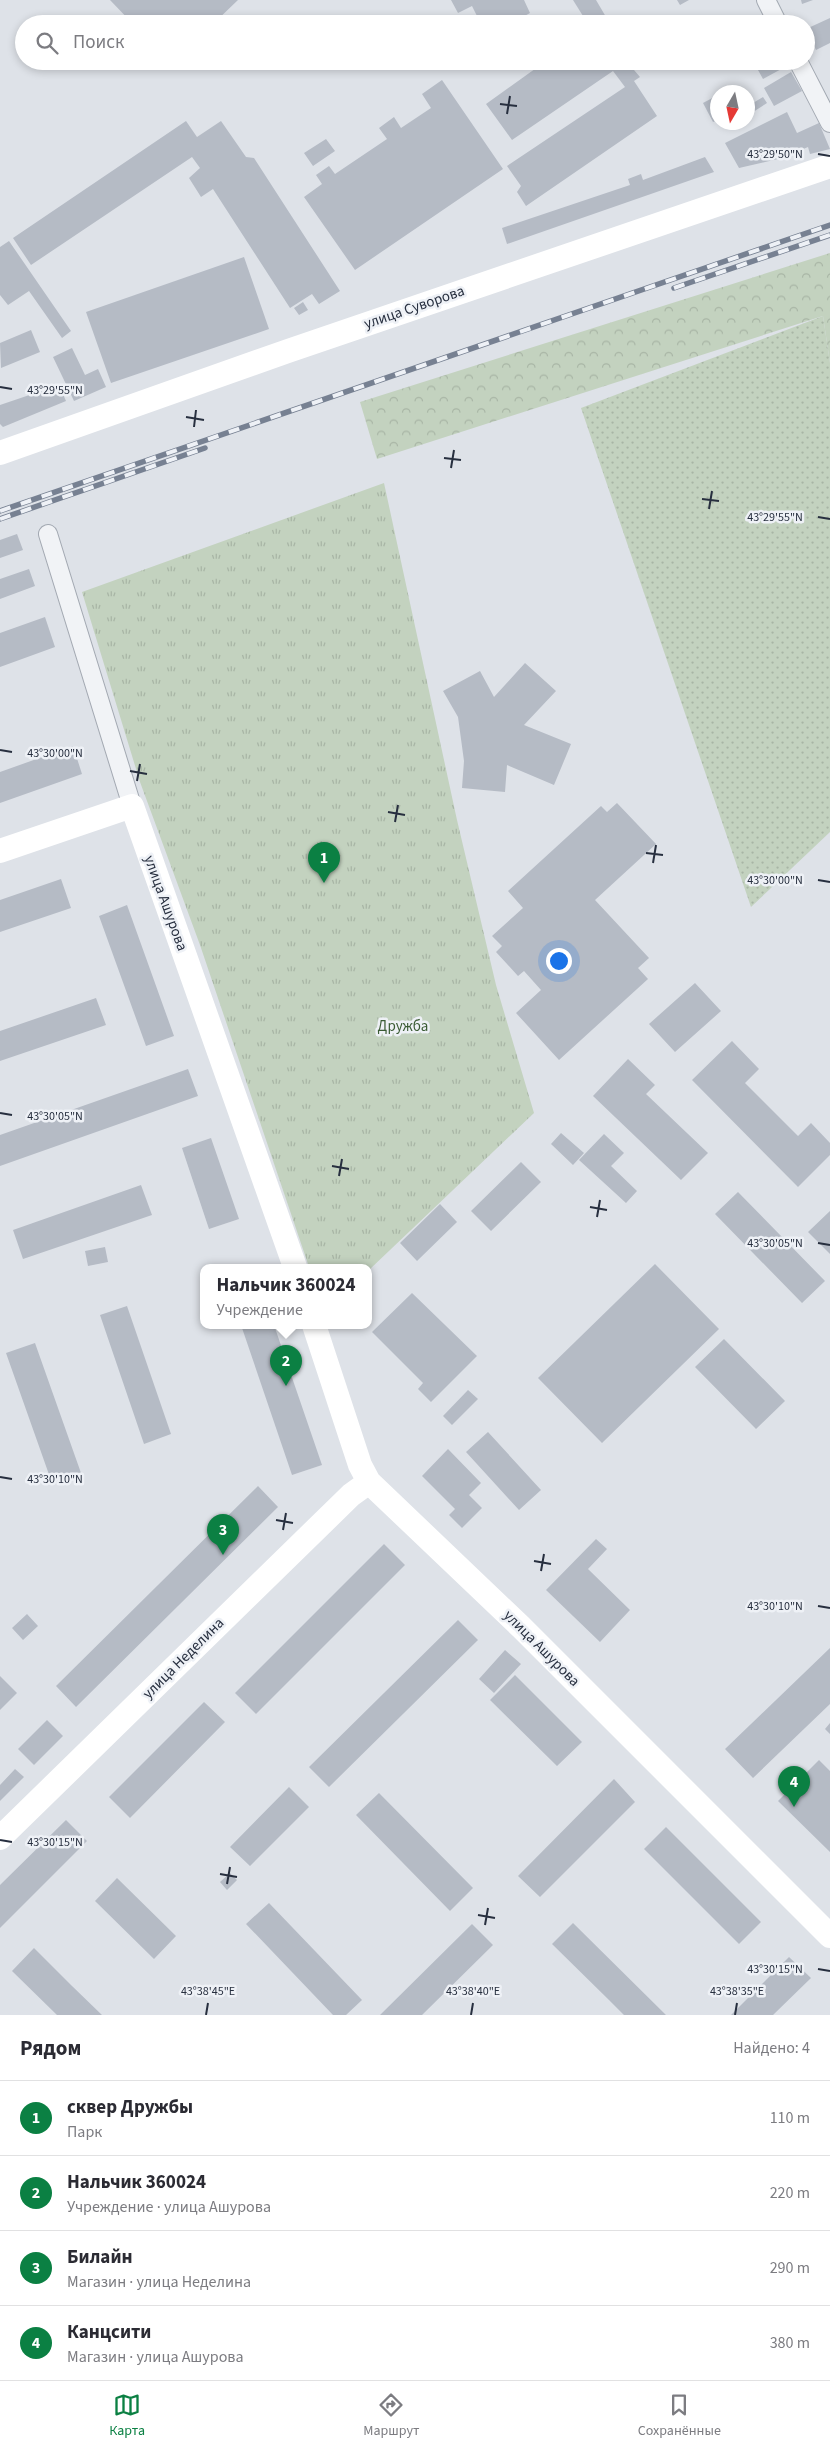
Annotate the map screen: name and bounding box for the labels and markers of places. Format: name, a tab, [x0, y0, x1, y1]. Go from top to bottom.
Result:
pin: 1	[308, 842, 340, 883]
pin: 2	[270, 1345, 302, 1386]
pin: 3	[207, 1514, 239, 1555]
pin: 4	[778, 1766, 810, 1807]

